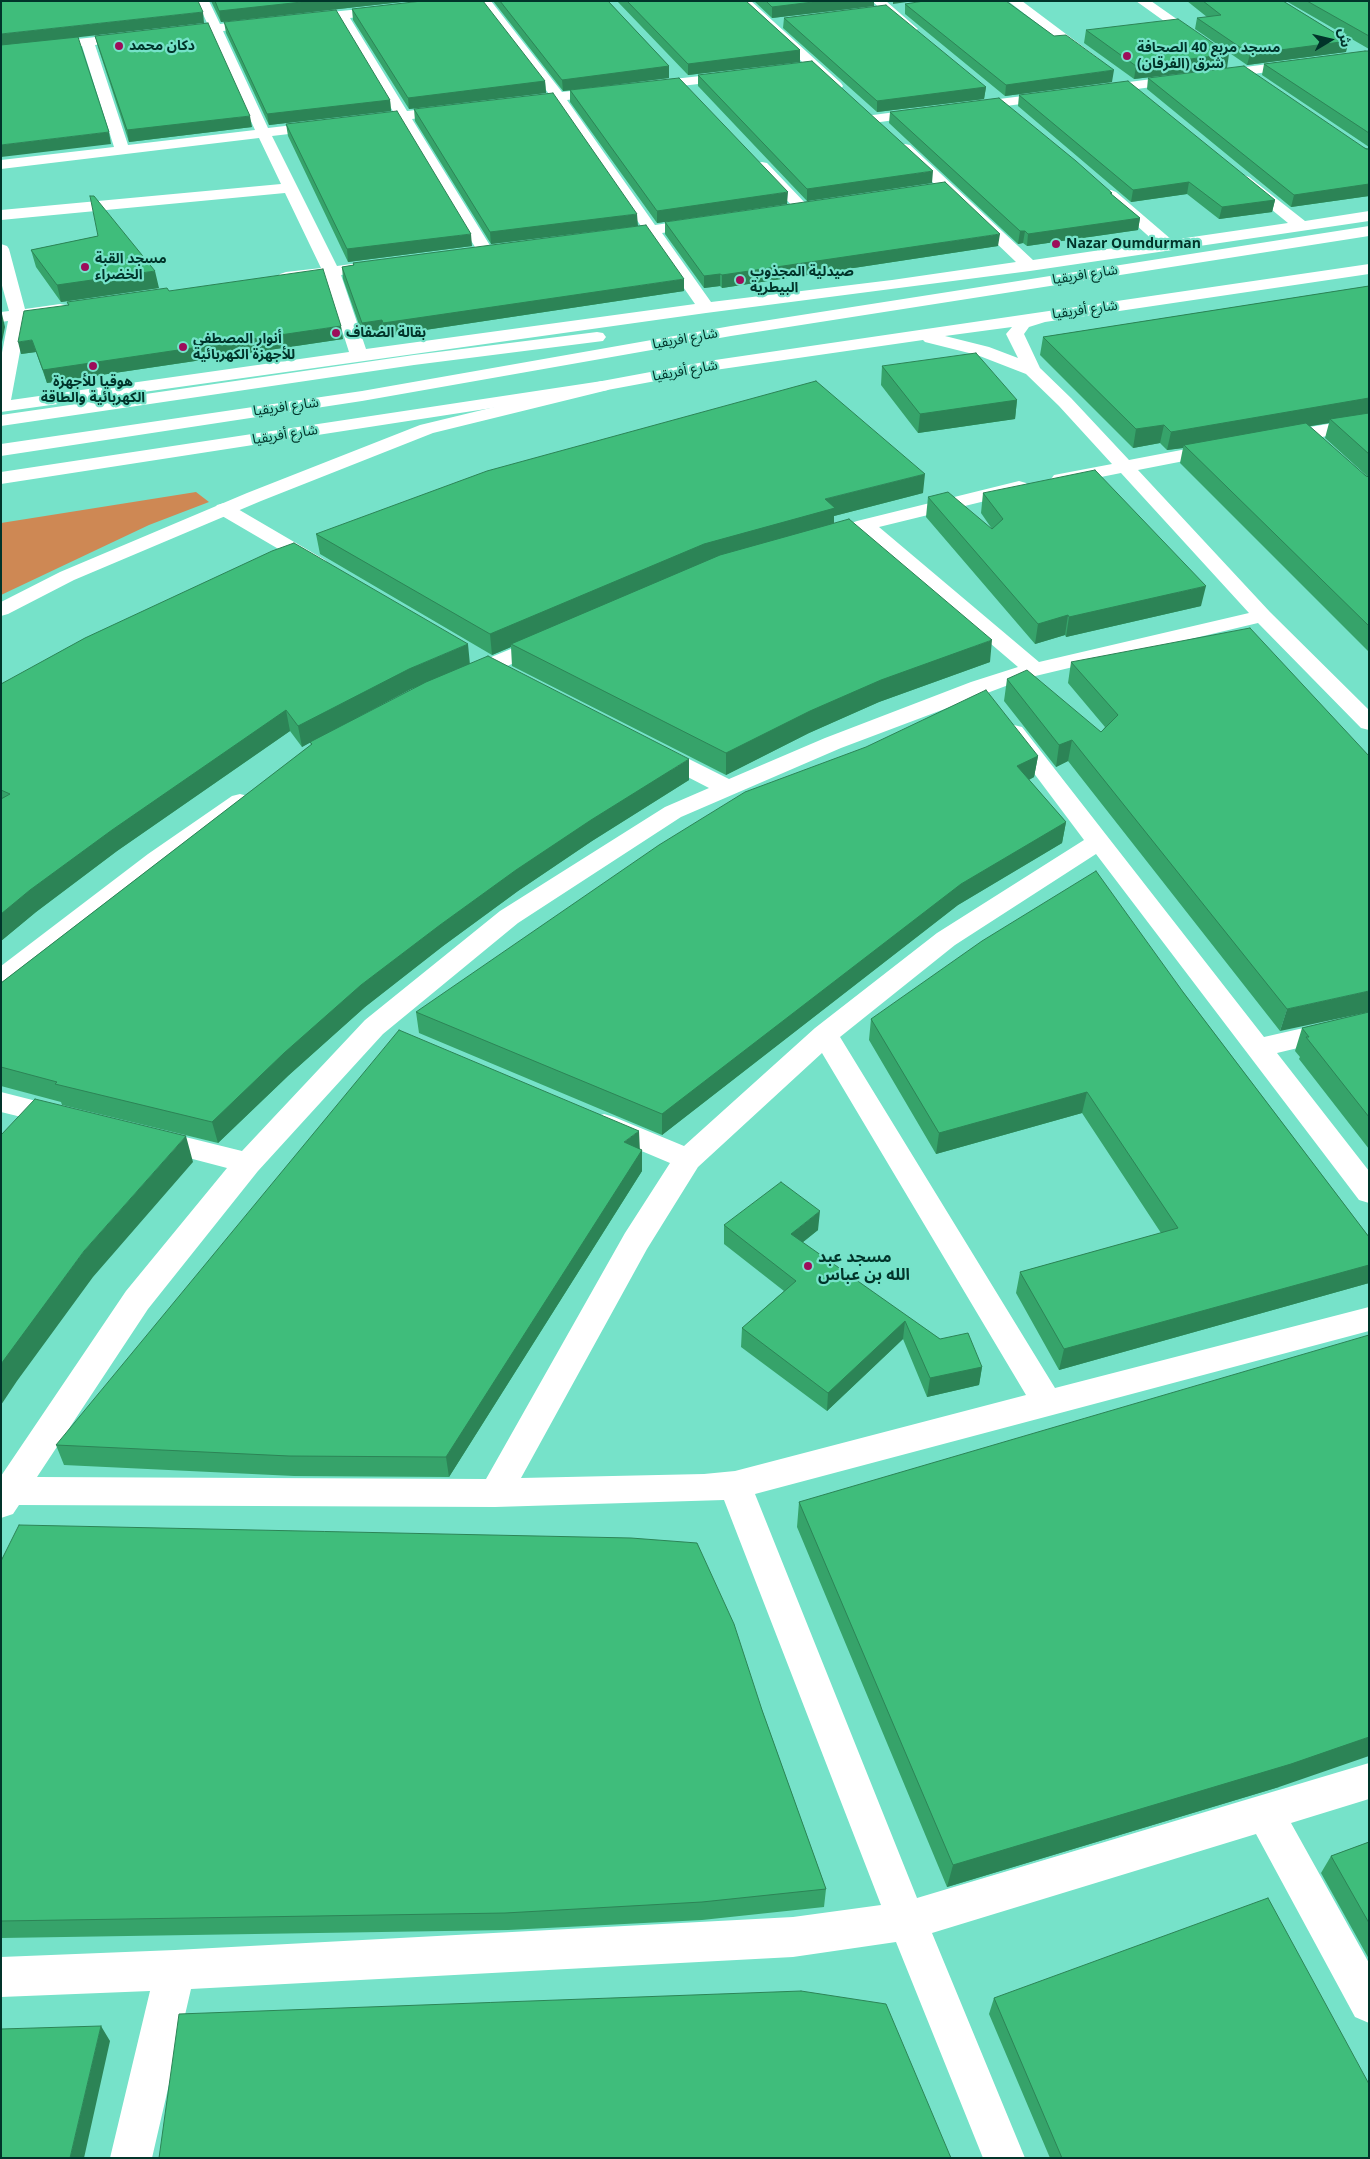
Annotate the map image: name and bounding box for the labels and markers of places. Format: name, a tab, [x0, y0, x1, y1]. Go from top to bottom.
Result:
place label: دكان محمد	[129, 38, 195, 54]
marker: دكان محمد	[113, 40, 125, 52]
place label: مسجد مربع 40 الصحافة شرق (الفرقان)	[1137, 40, 1280, 72]
marker: مسجد مربع 40 الصحافة شرق (الفرقان)	[1121, 50, 1133, 62]
place label: Nazar Oumdurman	[1066, 236, 1201, 252]
marker: Nazar Oumdurman	[1050, 238, 1062, 250]
place label: مسجد القبة الخضراء	[95, 251, 167, 284]
marker: مسجد القبة الخضراء	[79, 261, 91, 273]
place label: صيدلية المجذوب البيطرية	[750, 264, 854, 296]
marker: صيدلية المجذوب البيطرية	[734, 274, 746, 286]
place label: بقالة الضفاف	[346, 325, 426, 341]
marker: بقالة الضفاف	[330, 327, 342, 339]
place label: أنوار المصطفى للأجهزة الكهربائية	[193, 331, 295, 364]
marker: أنوار المصطفى للأجهزة الكهربائية	[177, 341, 189, 353]
marker: هوقيا للأجهزة الكهربائية والطاقة	[87, 360, 99, 372]
place label: هوقيا للأجهزة الكهربائية والطاقة	[41, 374, 145, 407]
place label: مسجد عبد الله بن عباس	[818, 1247, 910, 1285]
marker: مسجد عبد الله بن عباس	[802, 1260, 814, 1272]

